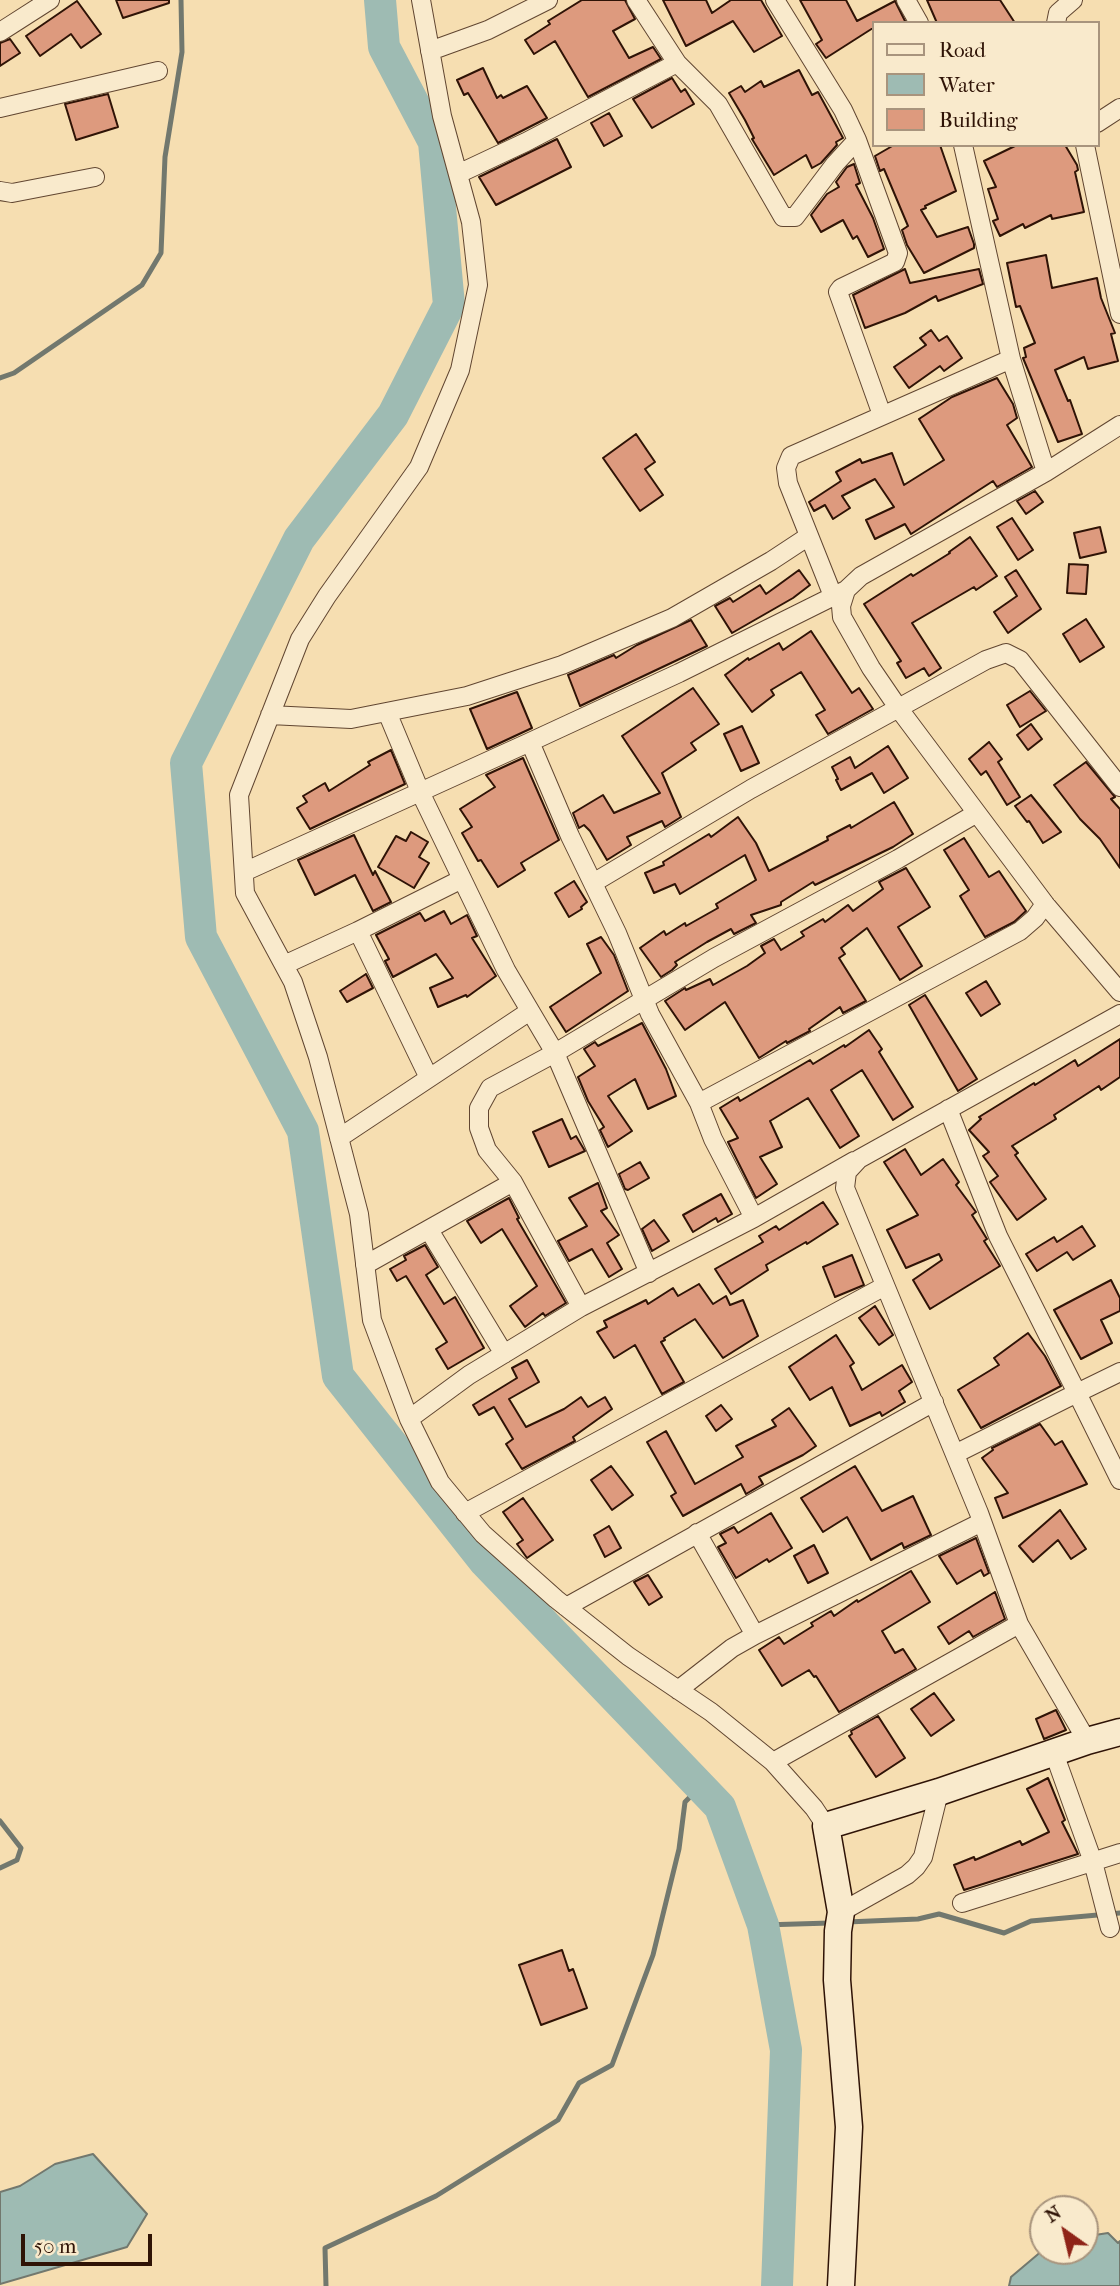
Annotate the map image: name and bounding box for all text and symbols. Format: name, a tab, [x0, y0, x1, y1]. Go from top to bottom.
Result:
legend	[872, 21, 1099, 147]
text: Road	[939, 38, 986, 62]
text: Water	[939, 73, 995, 97]
text: Building	[939, 108, 1017, 132]
north arrow	[1029, 2195, 1099, 2265]
text: N	[1041, 2201, 1065, 2227]
scale bar	[24, 2220, 156, 2264]
text: 50 m	[34, 2234, 77, 2258]

